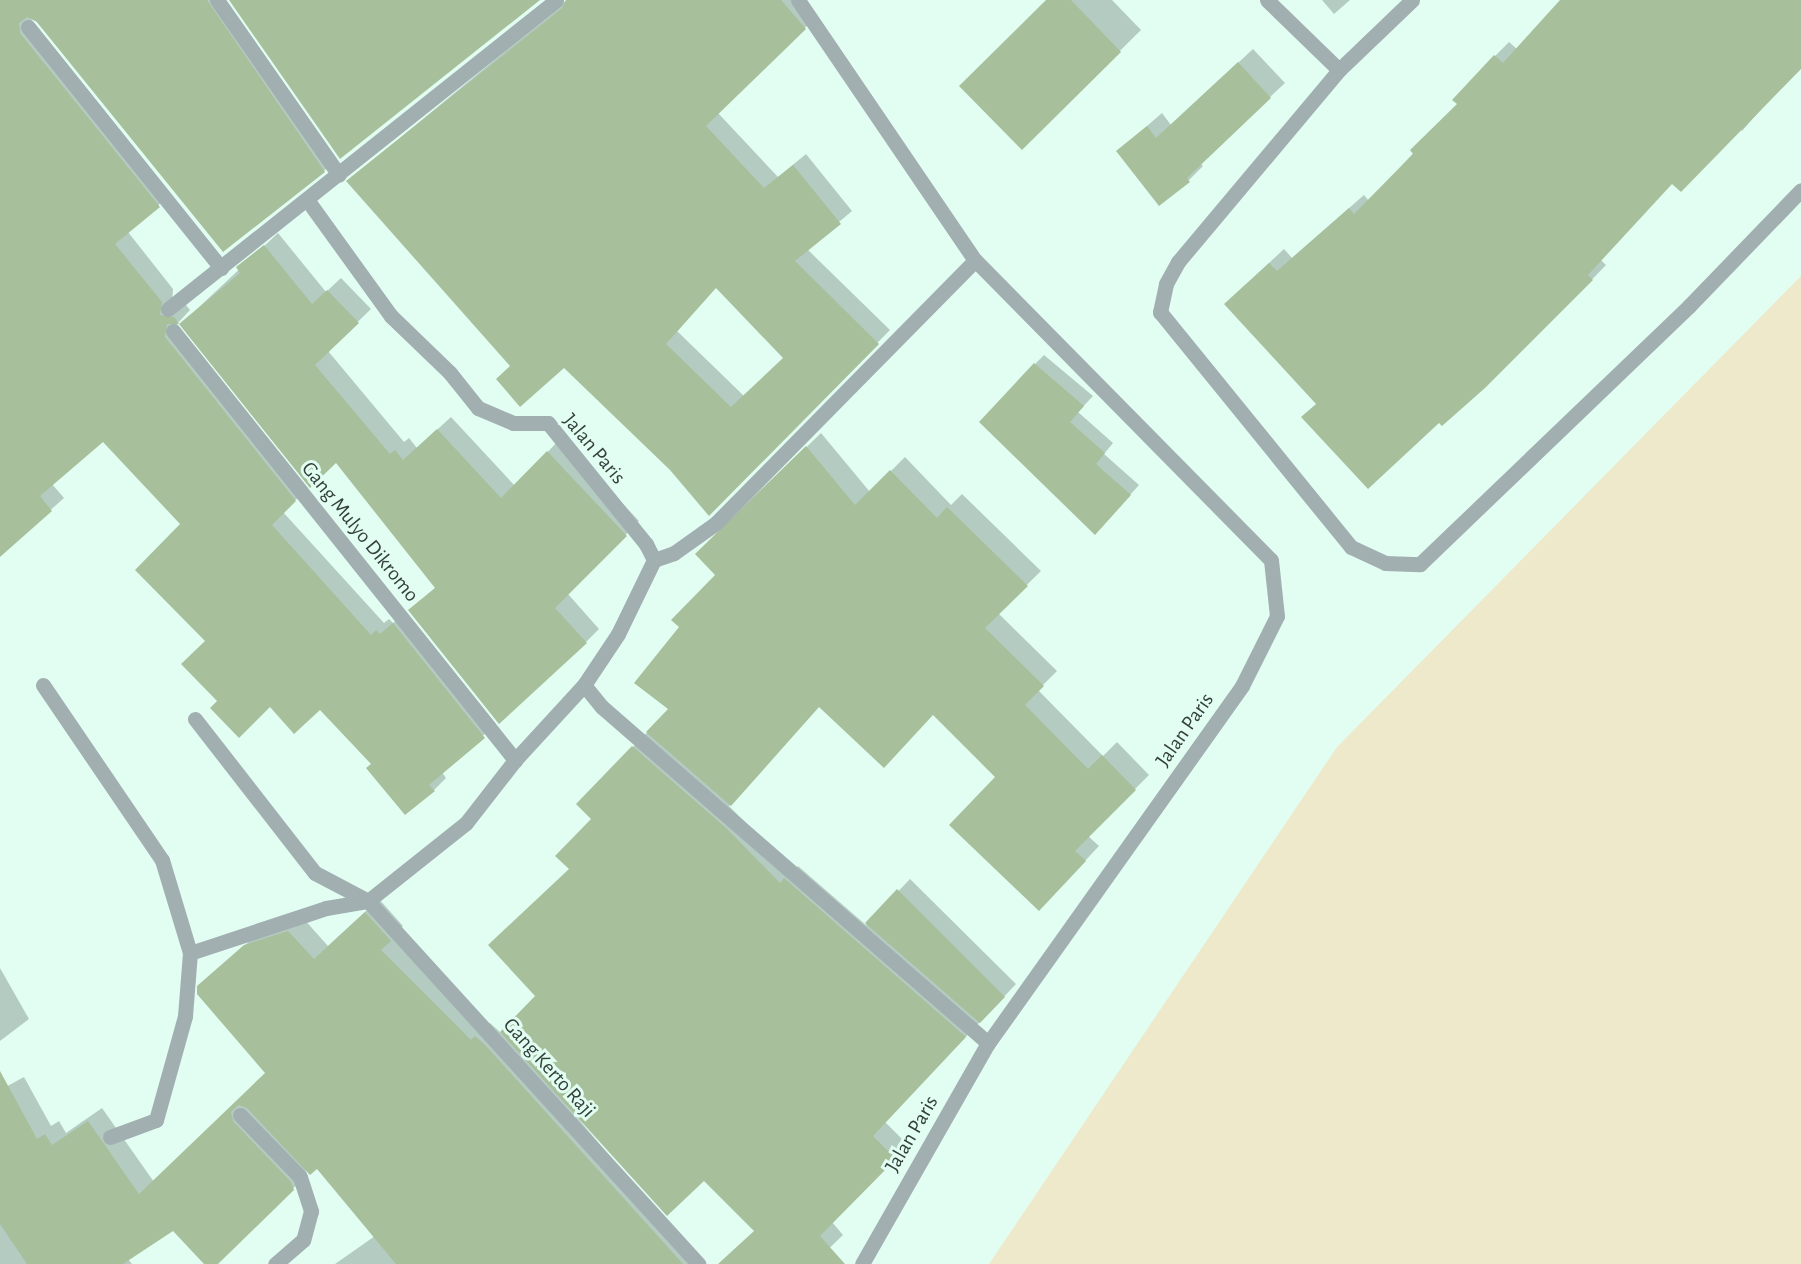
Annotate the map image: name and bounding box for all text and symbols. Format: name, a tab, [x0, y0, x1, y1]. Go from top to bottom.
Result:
street label: Jalan Paris	[557, 409, 631, 489]
street label: Gang Mulyo Dikromo	[296, 457, 424, 607]
street label: Jalan Paris	[1151, 688, 1219, 772]
street label: Gang Kerto Raji	[498, 1013, 600, 1123]
street label: Jalan Paris	[880, 1091, 944, 1177]

